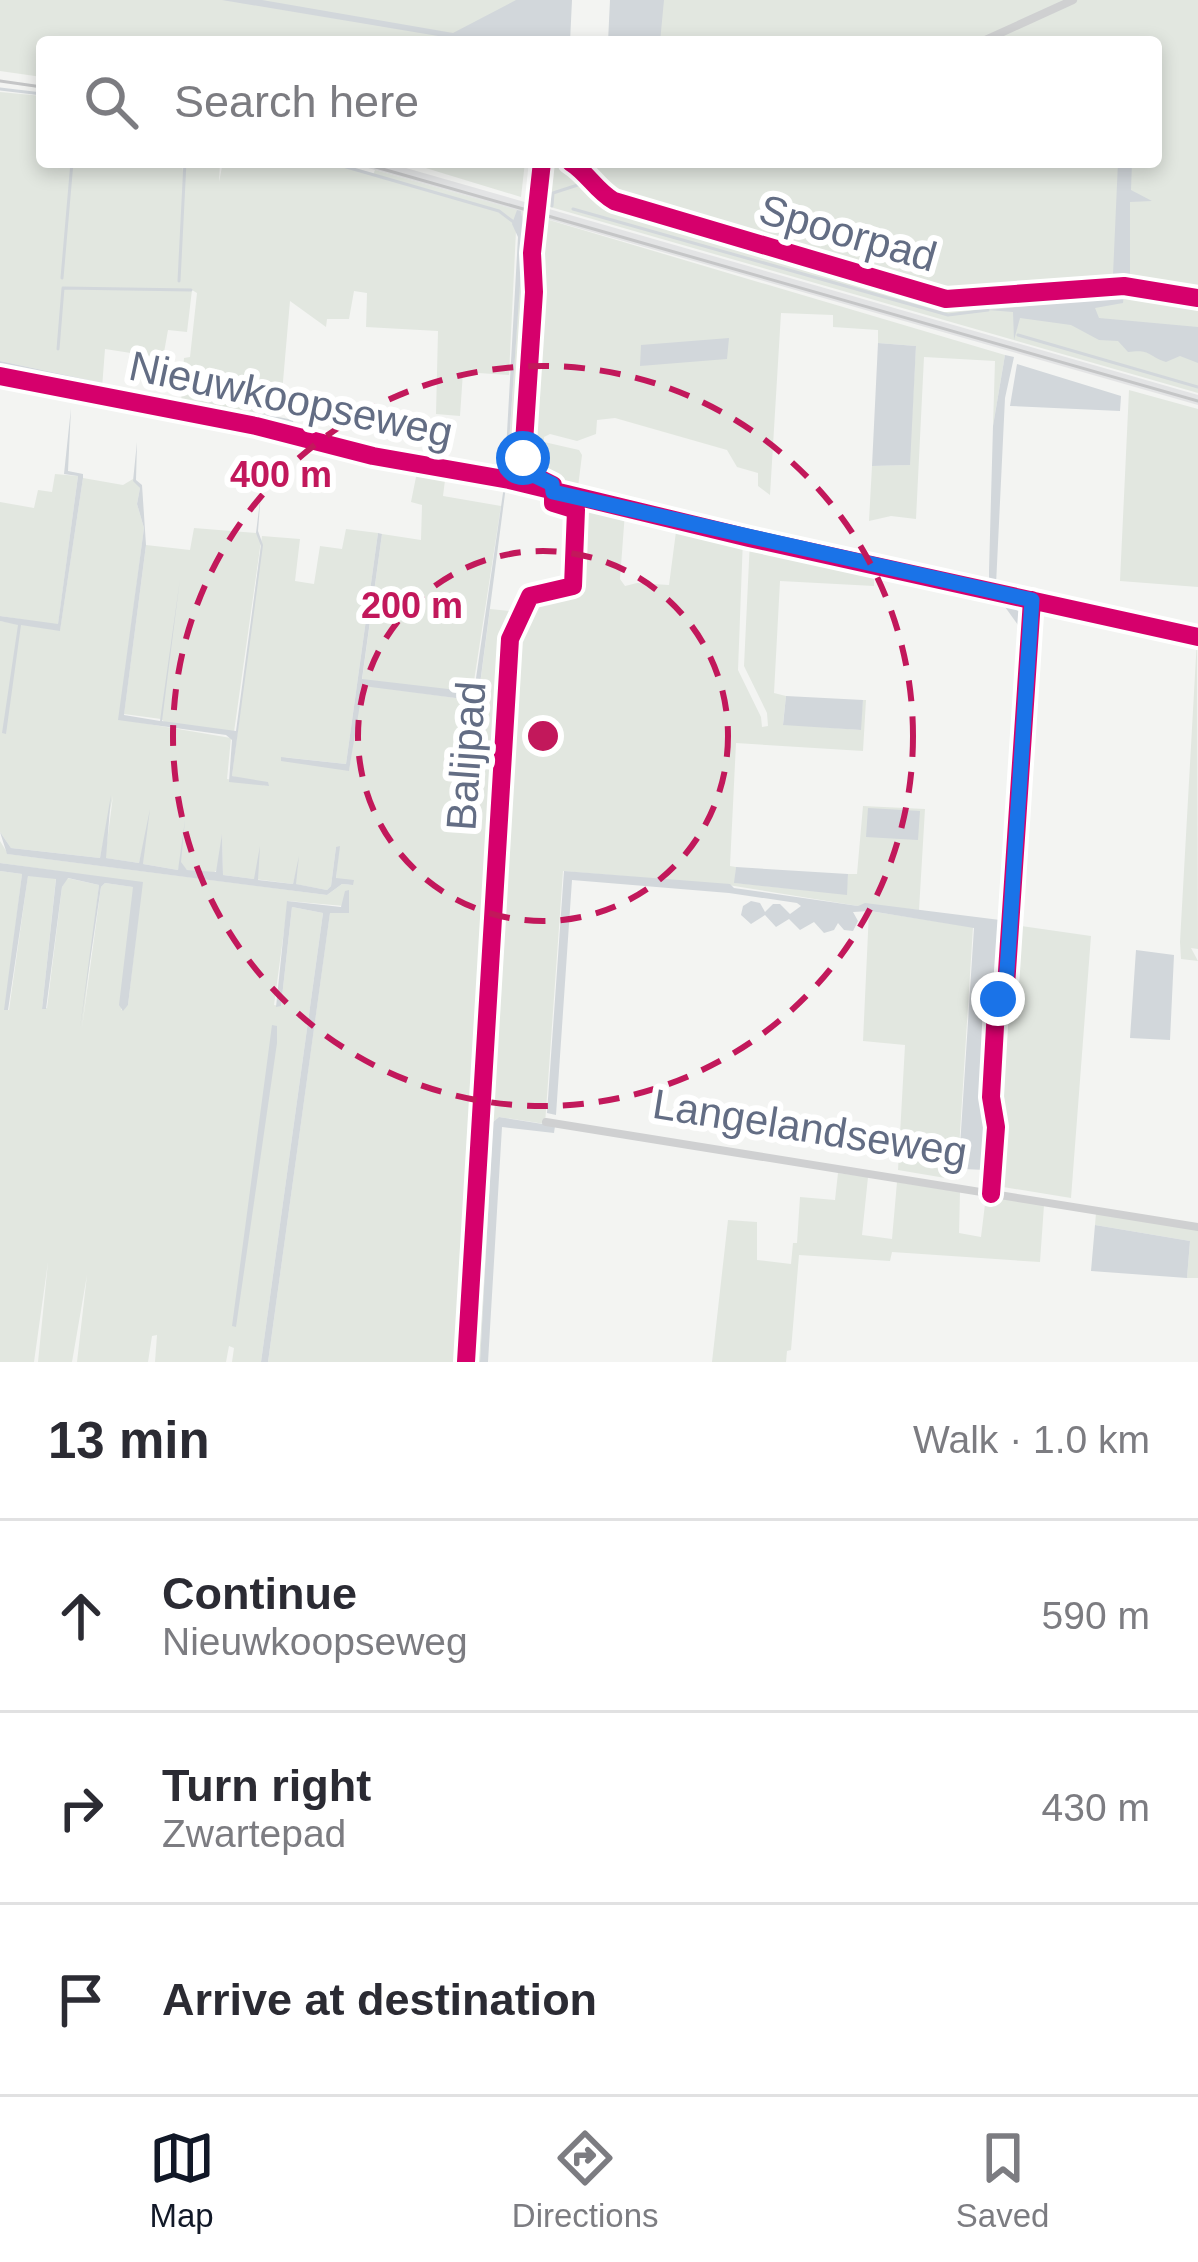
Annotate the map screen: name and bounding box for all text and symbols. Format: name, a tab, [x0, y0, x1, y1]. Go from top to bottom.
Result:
search box	[36, 36, 1162, 168]
icon: search	[78, 69, 144, 135]
text: Search here	[174, 76, 419, 127]
street label: Spoorpad	[754, 185, 942, 281]
street label: Nieuwkoopseweg	[125, 342, 457, 456]
route start	[496, 431, 550, 485]
text: 400 m	[230, 454, 332, 495]
text: 200 m	[361, 585, 463, 626]
street label: Balijpad	[437, 680, 495, 832]
centre of rings	[522, 715, 564, 757]
route end	[971, 972, 1025, 1026]
street label: Langelandseweg	[649, 1080, 971, 1176]
text: 13 min	[48, 1412, 210, 1469]
text: Walk · 1.0 km	[913, 1418, 1150, 1461]
text: Continue	[162, 1568, 357, 1619]
icon: ahead	[48, 1583, 114, 1649]
text: 590 m	[1042, 1594, 1150, 1637]
text: Nieuwkoopseweg	[162, 1620, 468, 1663]
text: Turn right	[162, 1760, 371, 1811]
icon: right	[48, 1775, 114, 1841]
text: 430 m	[1042, 1786, 1150, 1829]
text: Zwartepad	[162, 1812, 346, 1855]
icon: arrive	[48, 1967, 114, 2033]
text: Arrive at destination	[162, 1974, 597, 2025]
tab: Map	[149, 2125, 215, 2235]
tab: Directions	[512, 2125, 659, 2235]
tab: Saved	[956, 2125, 1049, 2235]

